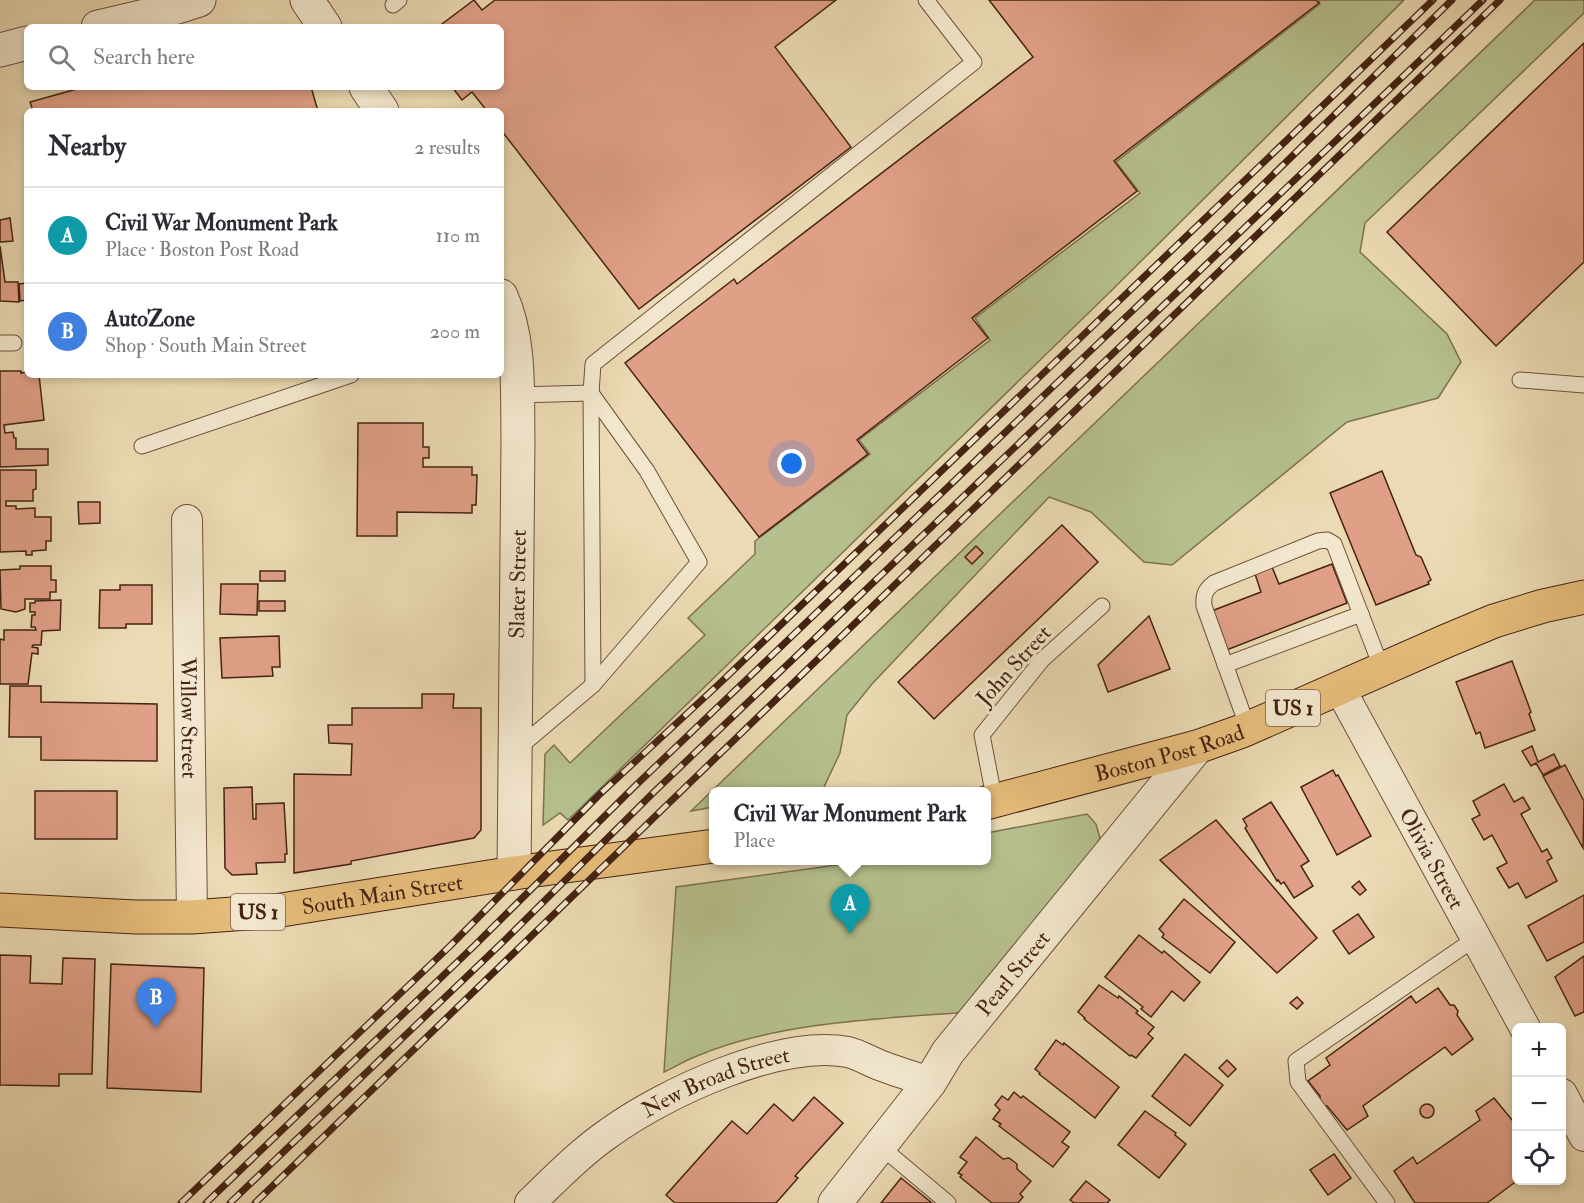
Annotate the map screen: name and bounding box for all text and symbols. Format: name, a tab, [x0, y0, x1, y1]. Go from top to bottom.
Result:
search box	[24, 24, 504, 90]
icon: search	[45, 41, 78, 74]
text: Search here	[93, 43, 195, 71]
text: Nearby	[48, 131, 126, 163]
text: 2 results	[414, 135, 480, 160]
text: Civil War Monument Park	[105, 209, 338, 237]
text: A	[61, 223, 74, 248]
text: 110 m	[436, 223, 480, 248]
text: Place · Boston Post Road	[105, 237, 299, 262]
text: AutoZone	[105, 305, 195, 333]
text: B	[61, 319, 74, 344]
text: 200 m	[430, 319, 480, 344]
text: Shop · South Main Street	[105, 333, 306, 358]
your location	[777, 449, 806, 478]
street label: Slater Street	[503, 529, 533, 639]
street label: John Street	[969, 619, 1057, 713]
street label: Willow Street	[174, 656, 203, 779]
road number: US 1	[1266, 690, 1320, 726]
street label: Boston Post Road	[1092, 718, 1248, 789]
popup	[709, 787, 991, 865]
text: Civil War Monument Park	[734, 800, 966, 828]
street label: Olivia Street	[1393, 803, 1470, 914]
text: Place	[734, 828, 775, 853]
street label: South Main Street	[300, 868, 465, 922]
pin: A	[830, 884, 870, 934]
road number: US 1	[231, 894, 285, 930]
street label: Pearl Street	[970, 925, 1056, 1022]
pin: B	[136, 978, 176, 1028]
map controls	[1512, 1023, 1566, 1185]
button: +	[1512, 1023, 1566, 1077]
street label: New Broad Street	[637, 1041, 792, 1124]
button: −	[1512, 1077, 1566, 1131]
button: locate	[1512, 1131, 1566, 1185]

